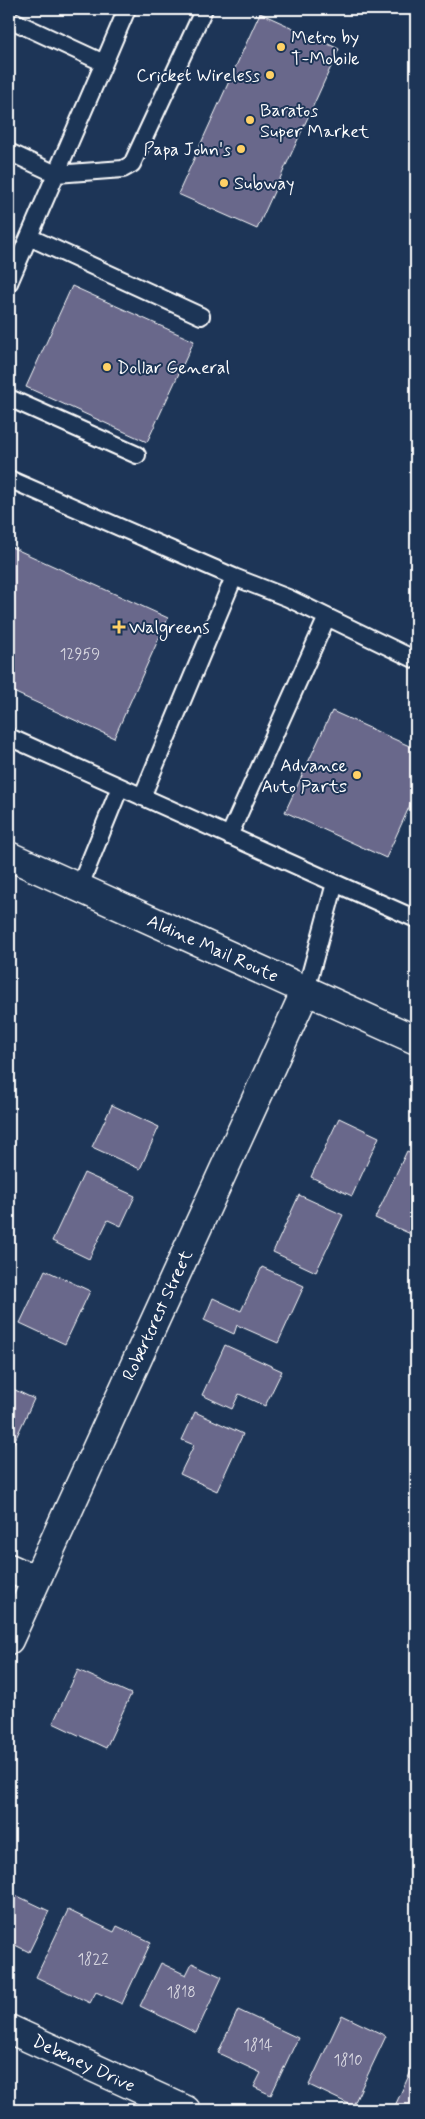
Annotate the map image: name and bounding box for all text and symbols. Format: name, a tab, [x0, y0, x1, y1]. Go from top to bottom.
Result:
place label: Metro by T-Mobile	[291, 26, 359, 71]
marker: Metro by T-Mobile	[275, 41, 287, 53]
place label: Cricket Wireless	[136, 64, 260, 88]
marker: Cricket Wireless	[264, 69, 276, 81]
place label: Baratos Super Market	[260, 99, 369, 144]
marker: Baratos Super Market	[244, 114, 256, 126]
place label: Papa John's	[143, 138, 231, 162]
marker: Papa John's	[235, 143, 247, 155]
place label: Subway	[234, 172, 295, 196]
marker: Subway	[218, 177, 230, 189]
place label: Dollar General	[117, 356, 230, 380]
marker: Dollar General	[101, 361, 113, 373]
place label: Walgreens	[129, 616, 210, 641]
marker: Walgreens	[113, 621, 125, 633]
house number: 12959	[60, 645, 100, 665]
place label: Advance Auto Parts	[261, 754, 347, 799]
marker: Advance Auto Parts	[351, 769, 363, 781]
street label: Aldine Mail Route	[143, 909, 282, 989]
street label: Robertcrest Street	[117, 1246, 199, 1385]
house number: 1822	[77, 1950, 109, 1970]
house number: 1818	[166, 1983, 196, 2003]
street label: Debeney Drive	[28, 2030, 139, 2098]
house number: 1814	[243, 2036, 273, 2056]
house number: 1810	[333, 2051, 363, 2071]

